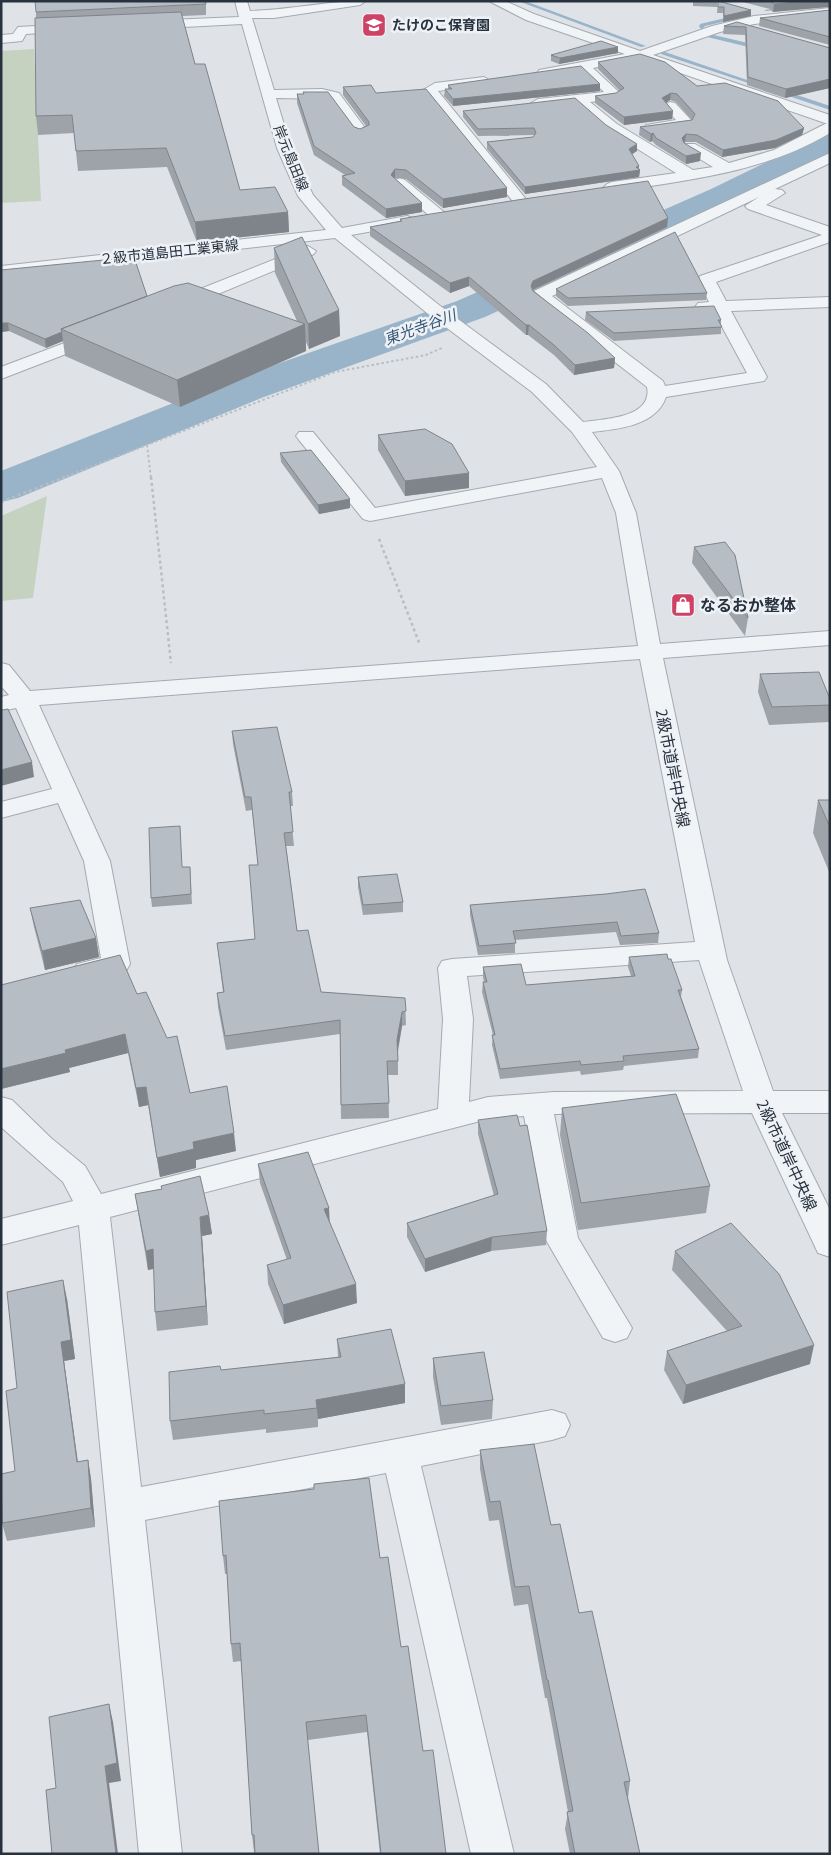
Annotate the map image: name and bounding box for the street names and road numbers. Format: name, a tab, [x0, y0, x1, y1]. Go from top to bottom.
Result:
street label: 岸元島田線	[270, 122, 312, 194]
street label: ２級市道島田工業東線	[98, 236, 240, 268]
street label: 2級市道岸中央線	[652, 707, 694, 829]
street label: 2級市道岸中央線	[752, 1096, 822, 1214]

